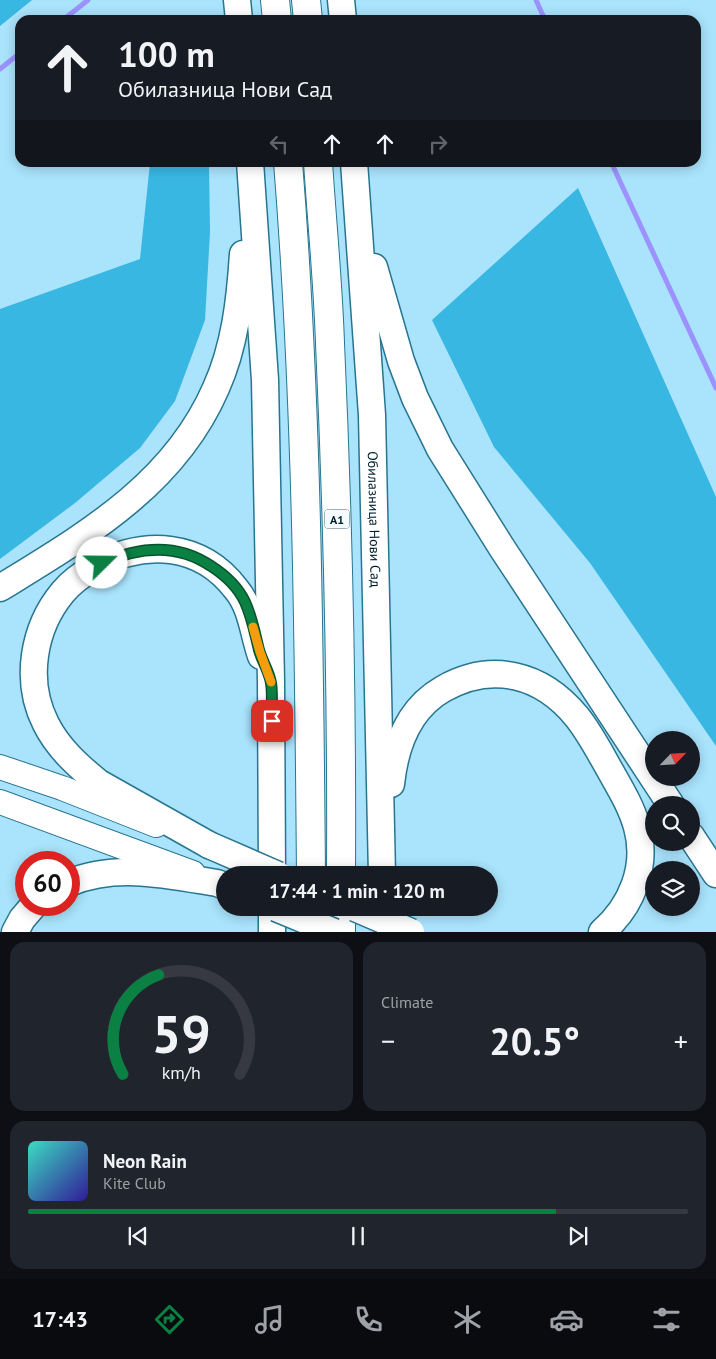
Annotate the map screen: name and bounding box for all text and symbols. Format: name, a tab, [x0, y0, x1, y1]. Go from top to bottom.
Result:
text: 100 m	[118, 31, 215, 77]
icon: ahead	[35, 35, 100, 100]
text: Обилазница Нови Сад	[118, 75, 332, 103]
icon: left	[265, 130, 293, 158]
icon: ahead	[318, 130, 346, 158]
icon: ahead	[371, 130, 399, 158]
icon: right	[424, 130, 452, 158]
street label: Обилазница Нови Сад	[364, 451, 385, 588]
road number: A1	[324, 509, 350, 528]
position arrow	[75, 536, 127, 588]
pin	[251, 700, 293, 742]
icon: arrive	[258, 707, 286, 735]
north arrow	[645, 731, 700, 786]
map controls	[645, 731, 700, 916]
button: search	[645, 796, 700, 851]
speed limit sign: 60	[15, 851, 80, 916]
button: layers	[645, 861, 700, 916]
text: 17:44 · 1 min · 120 m	[269, 879, 445, 903]
text: Climate	[381, 992, 433, 1012]
text: 59	[152, 1000, 211, 1067]
text: 20.5°	[489, 1016, 580, 1065]
text: −	[381, 1022, 395, 1059]
text: +	[674, 1022, 688, 1059]
text: km/h	[162, 1061, 201, 1084]
text: Neon Rain	[103, 1149, 187, 1173]
text: Kite Club	[103, 1173, 166, 1193]
icon: previous	[124, 1222, 152, 1250]
icon: pause	[344, 1222, 372, 1250]
icon: next	[564, 1222, 592, 1250]
icon: directions	[152, 1302, 187, 1337]
icon: music	[252, 1302, 287, 1337]
icon: phone	[351, 1302, 386, 1337]
icon: climate	[450, 1302, 485, 1337]
icon: car	[549, 1302, 584, 1337]
icon: filters	[649, 1302, 684, 1337]
text: 17:43	[32, 1305, 88, 1333]

